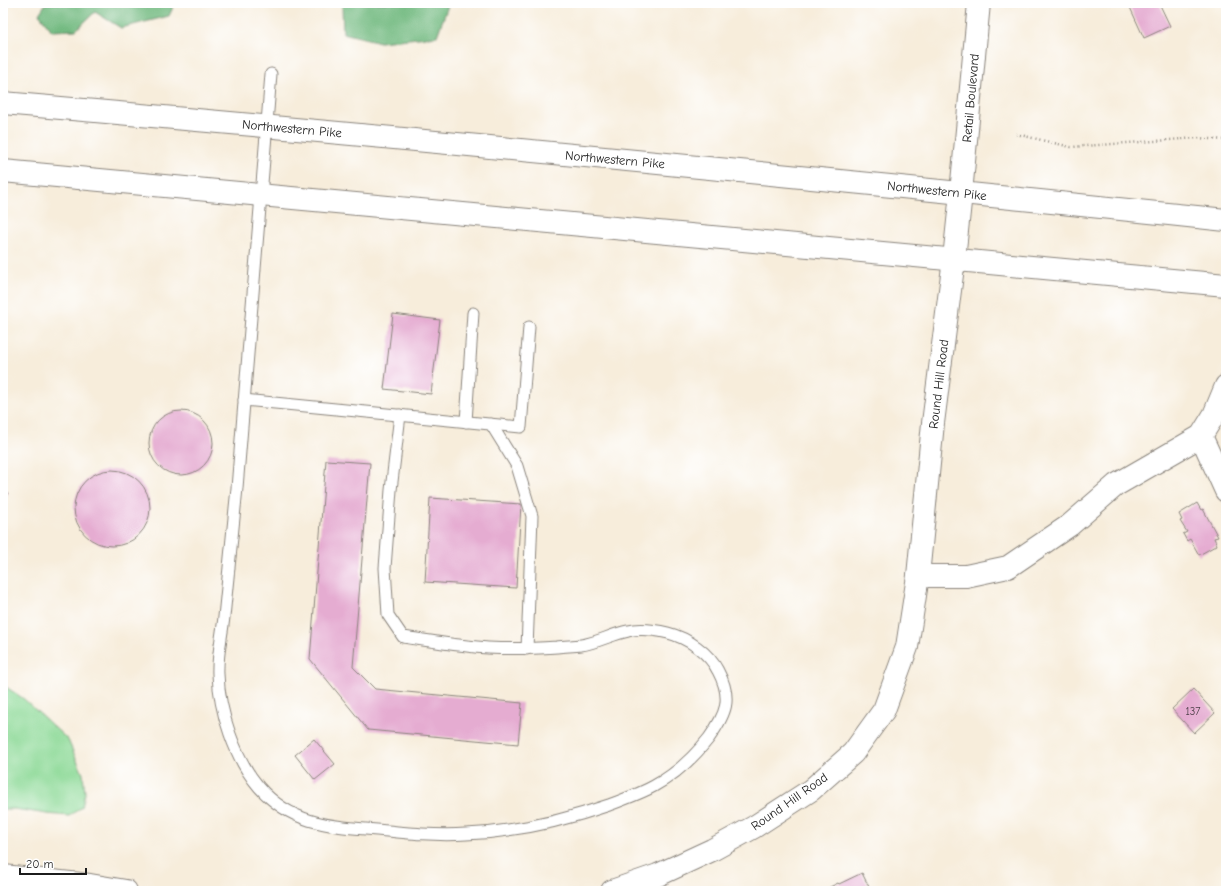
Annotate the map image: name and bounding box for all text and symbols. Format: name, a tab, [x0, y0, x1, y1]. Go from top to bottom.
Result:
street label: Retail Boulevard	[959, 53, 982, 143]
street label: Northwestern Pike	[241, 117, 343, 140]
street label: Northwestern Pike	[564, 148, 666, 171]
street label: Northwestern Pike	[886, 178, 988, 203]
street label: Round Hill Road	[926, 338, 951, 430]
house number: 137	[1185, 705, 1201, 718]
street label: Round Hill Road	[748, 769, 830, 833]
scale bar	[20, 850, 86, 876]
text: 20 m	[26, 857, 54, 871]

